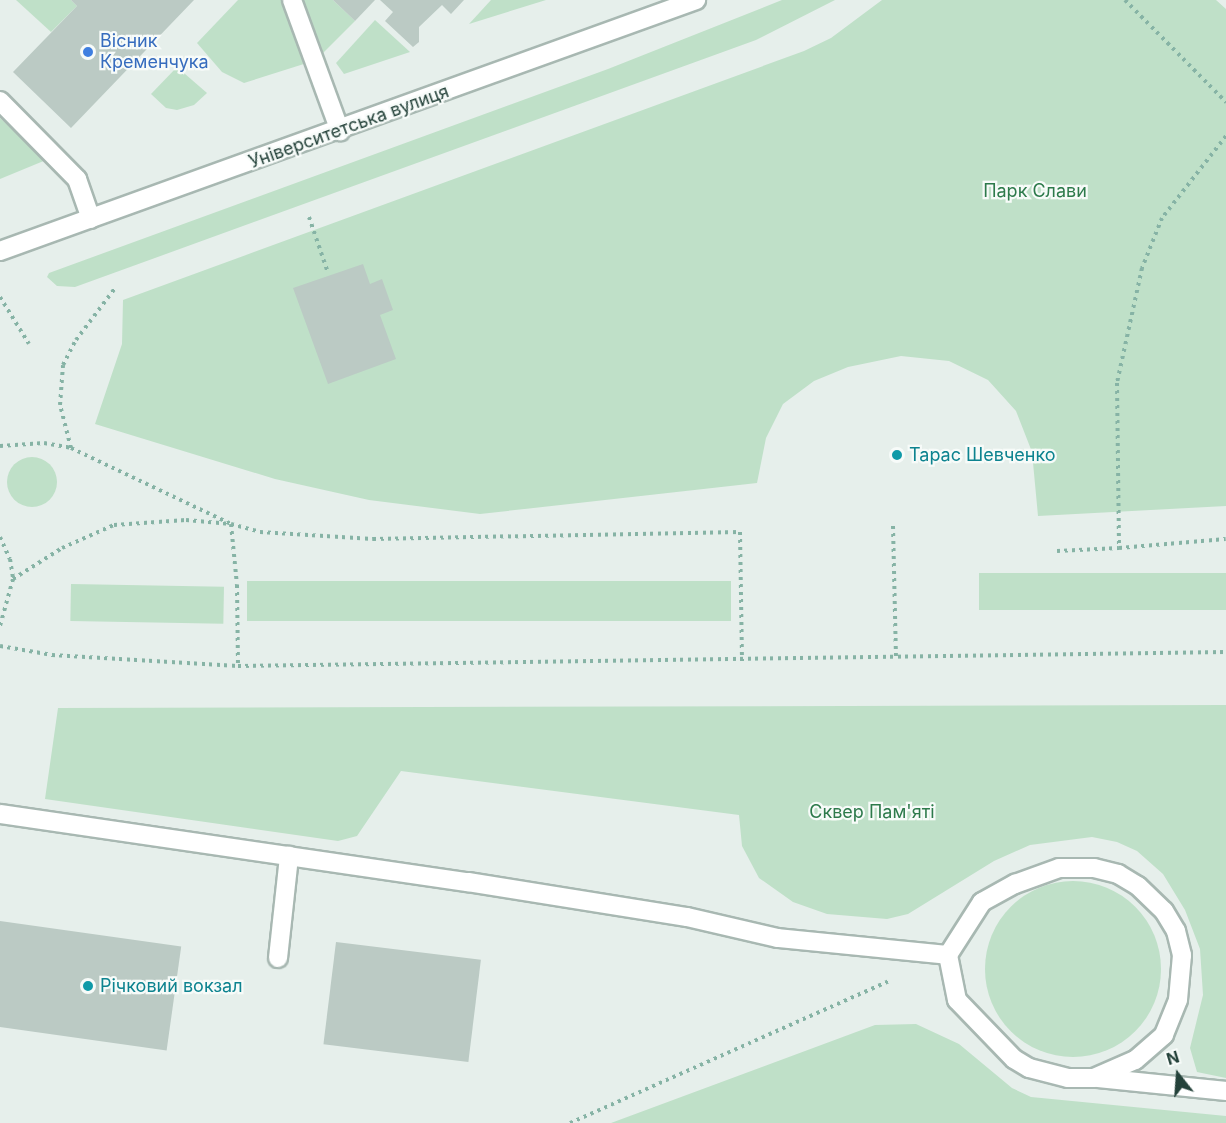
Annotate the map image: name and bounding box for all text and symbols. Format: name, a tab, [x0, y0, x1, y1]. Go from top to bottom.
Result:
place label: Вісник Кременчука	[100, 31, 209, 74]
marker: Вісник Кременчука	[81, 45, 95, 59]
street label: Університетська вулиця	[246, 81, 452, 173]
park label: Парк Слави	[983, 180, 1087, 202]
place label: Тарас Шевченко	[909, 444, 1056, 466]
marker: Тарас Шевченко	[890, 448, 904, 462]
park label: Сквер Пам'яті	[809, 801, 935, 823]
place label: Річковий вокзал	[100, 975, 243, 997]
marker: Річковий вокзал	[81, 979, 95, 993]
north arrow	[1148, 1045, 1208, 1105]
text: N	[1164, 1046, 1181, 1069]

